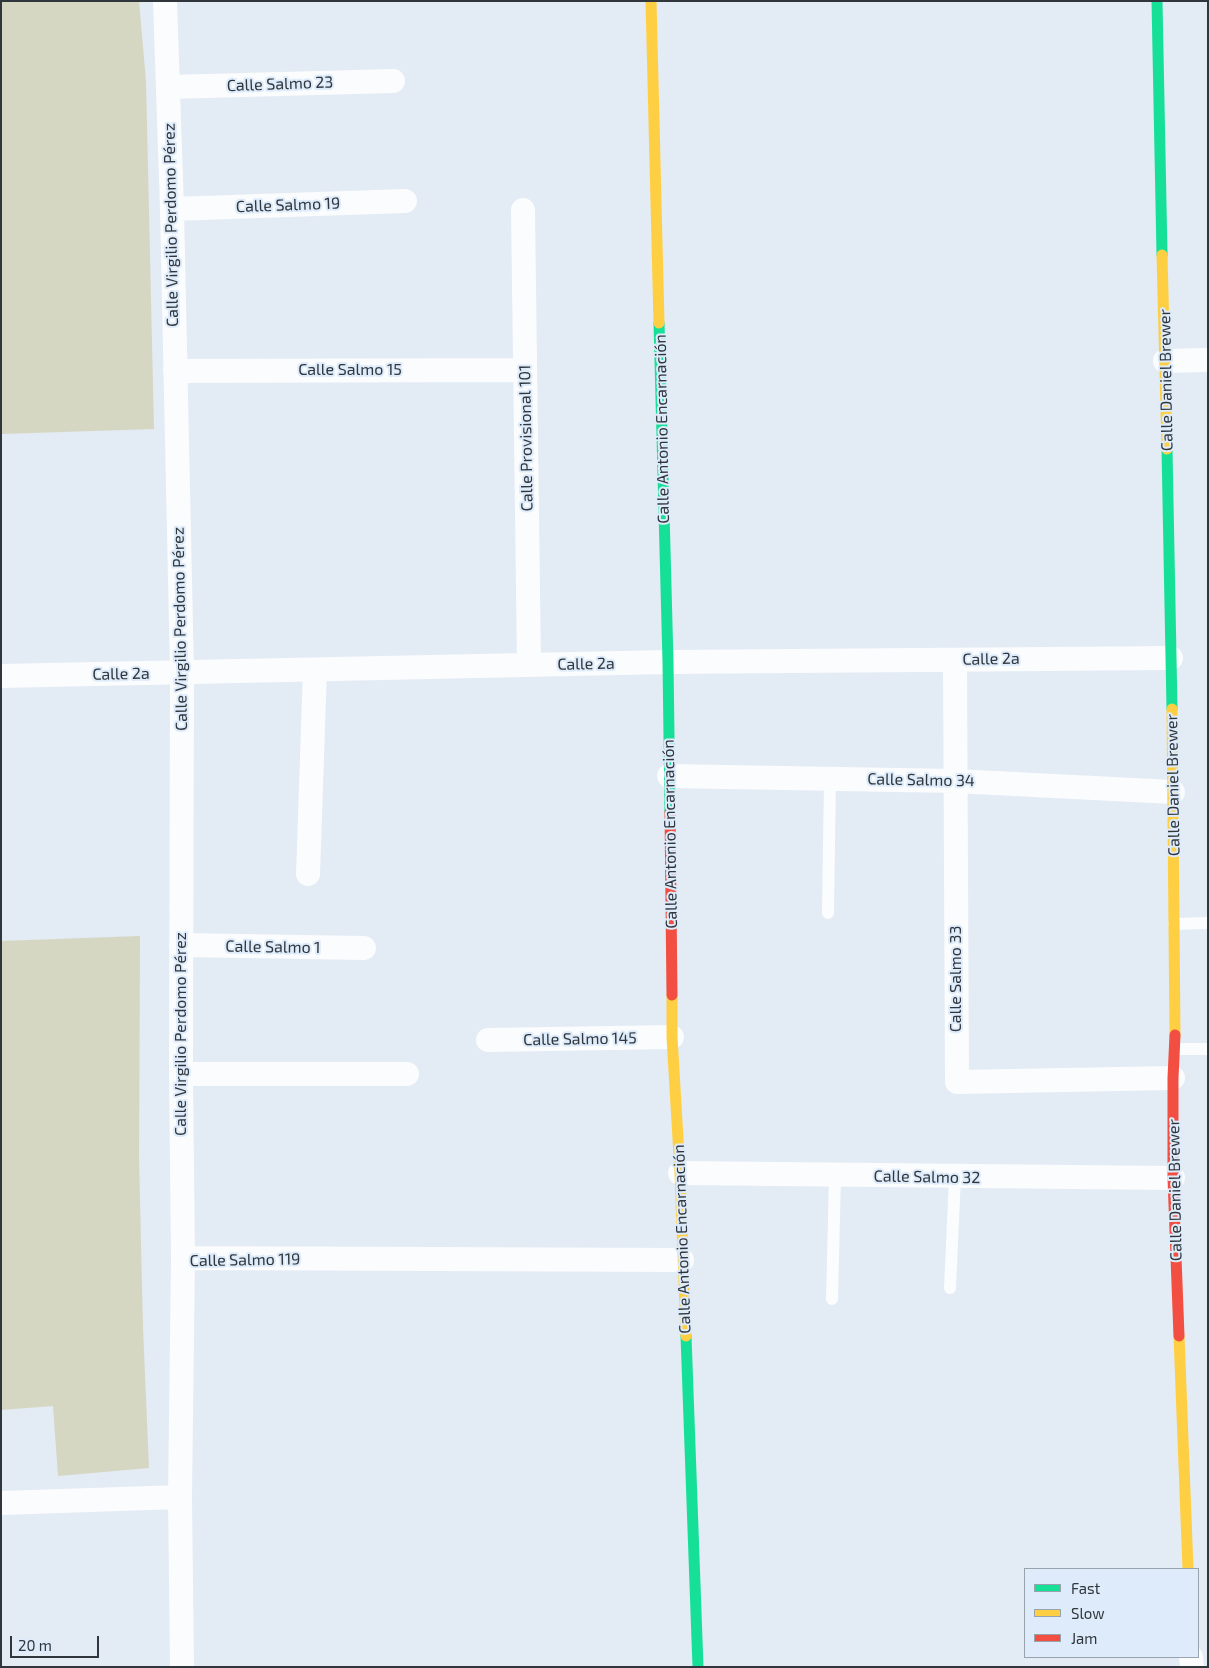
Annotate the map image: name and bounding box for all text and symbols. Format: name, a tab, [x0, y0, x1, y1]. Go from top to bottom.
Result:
street label: Calle Salmo 23	[226, 73, 334, 95]
street label: Calle Virgilio Perdomo Pérez	[160, 123, 182, 327]
street label: Calle Salmo 19	[236, 194, 340, 216]
street label: Calle Daniel Brewer	[1155, 309, 1177, 451]
street label: Calle Antonio Encarnación	[651, 334, 673, 524]
street label: Calle Salmo 15	[298, 360, 402, 380]
street label: Calle Provisional 101	[515, 365, 537, 511]
street label: Calle Virgilio Perdomo Pérez	[169, 527, 191, 731]
street label: Calle 2a	[962, 649, 1020, 669]
street label: Calle 2a	[557, 654, 615, 674]
street label: Calle 2a	[92, 664, 150, 684]
street label: Calle Daniel Brewer	[1162, 714, 1184, 856]
street label: Calle Antonio Encarnación	[659, 739, 681, 929]
street label: Calle Salmo 34	[867, 769, 975, 791]
street label: Calle Salmo 33	[946, 926, 966, 1032]
street label: Calle Virgilio Perdomo Pérez	[171, 932, 191, 1136]
street label: Calle Salmo 1	[225, 937, 321, 957]
street label: Calle Salmo 145	[523, 1028, 637, 1050]
street label: Calle Daniel Brewer	[1164, 1119, 1186, 1261]
street label: Calle Antonio Encarnación	[669, 1144, 695, 1334]
street label: Calle Salmo 32	[874, 1166, 980, 1188]
street label: Calle Salmo 119	[190, 1249, 300, 1271]
legend	[1024, 1568, 1199, 1658]
text: Fast	[1071, 1579, 1100, 1597]
text: Slow	[1071, 1604, 1105, 1622]
scale bar	[12, 1626, 101, 1658]
text: Jam	[1071, 1629, 1097, 1647]
text: 20 m	[18, 1636, 52, 1654]

